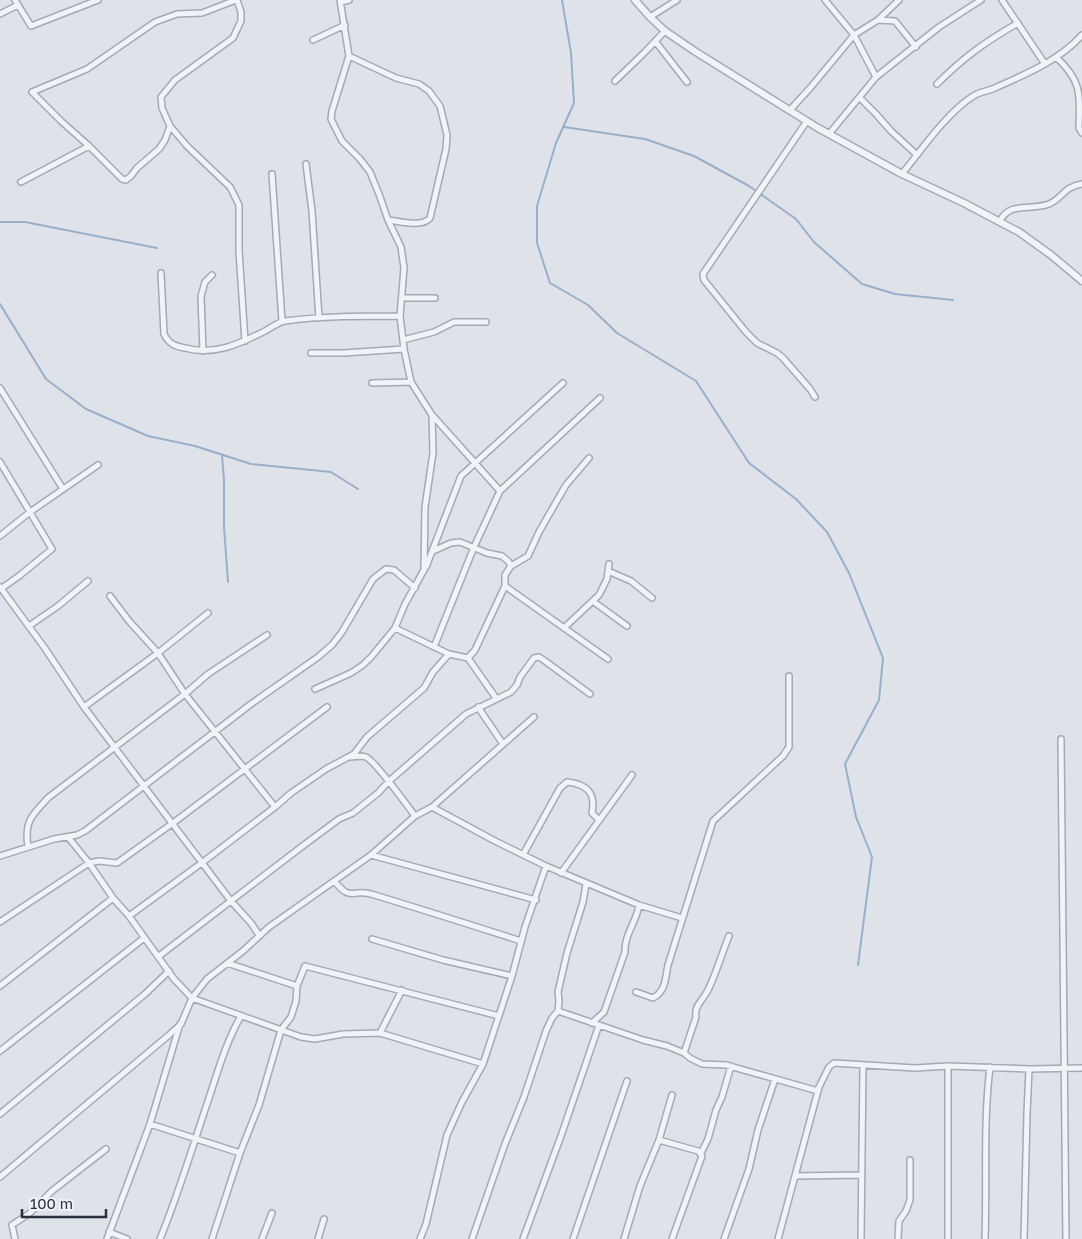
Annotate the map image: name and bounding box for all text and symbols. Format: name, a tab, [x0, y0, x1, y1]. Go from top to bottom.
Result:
scale bar	[22, 1186, 106, 1218]
text: 100 m	[30, 1194, 73, 1212]

